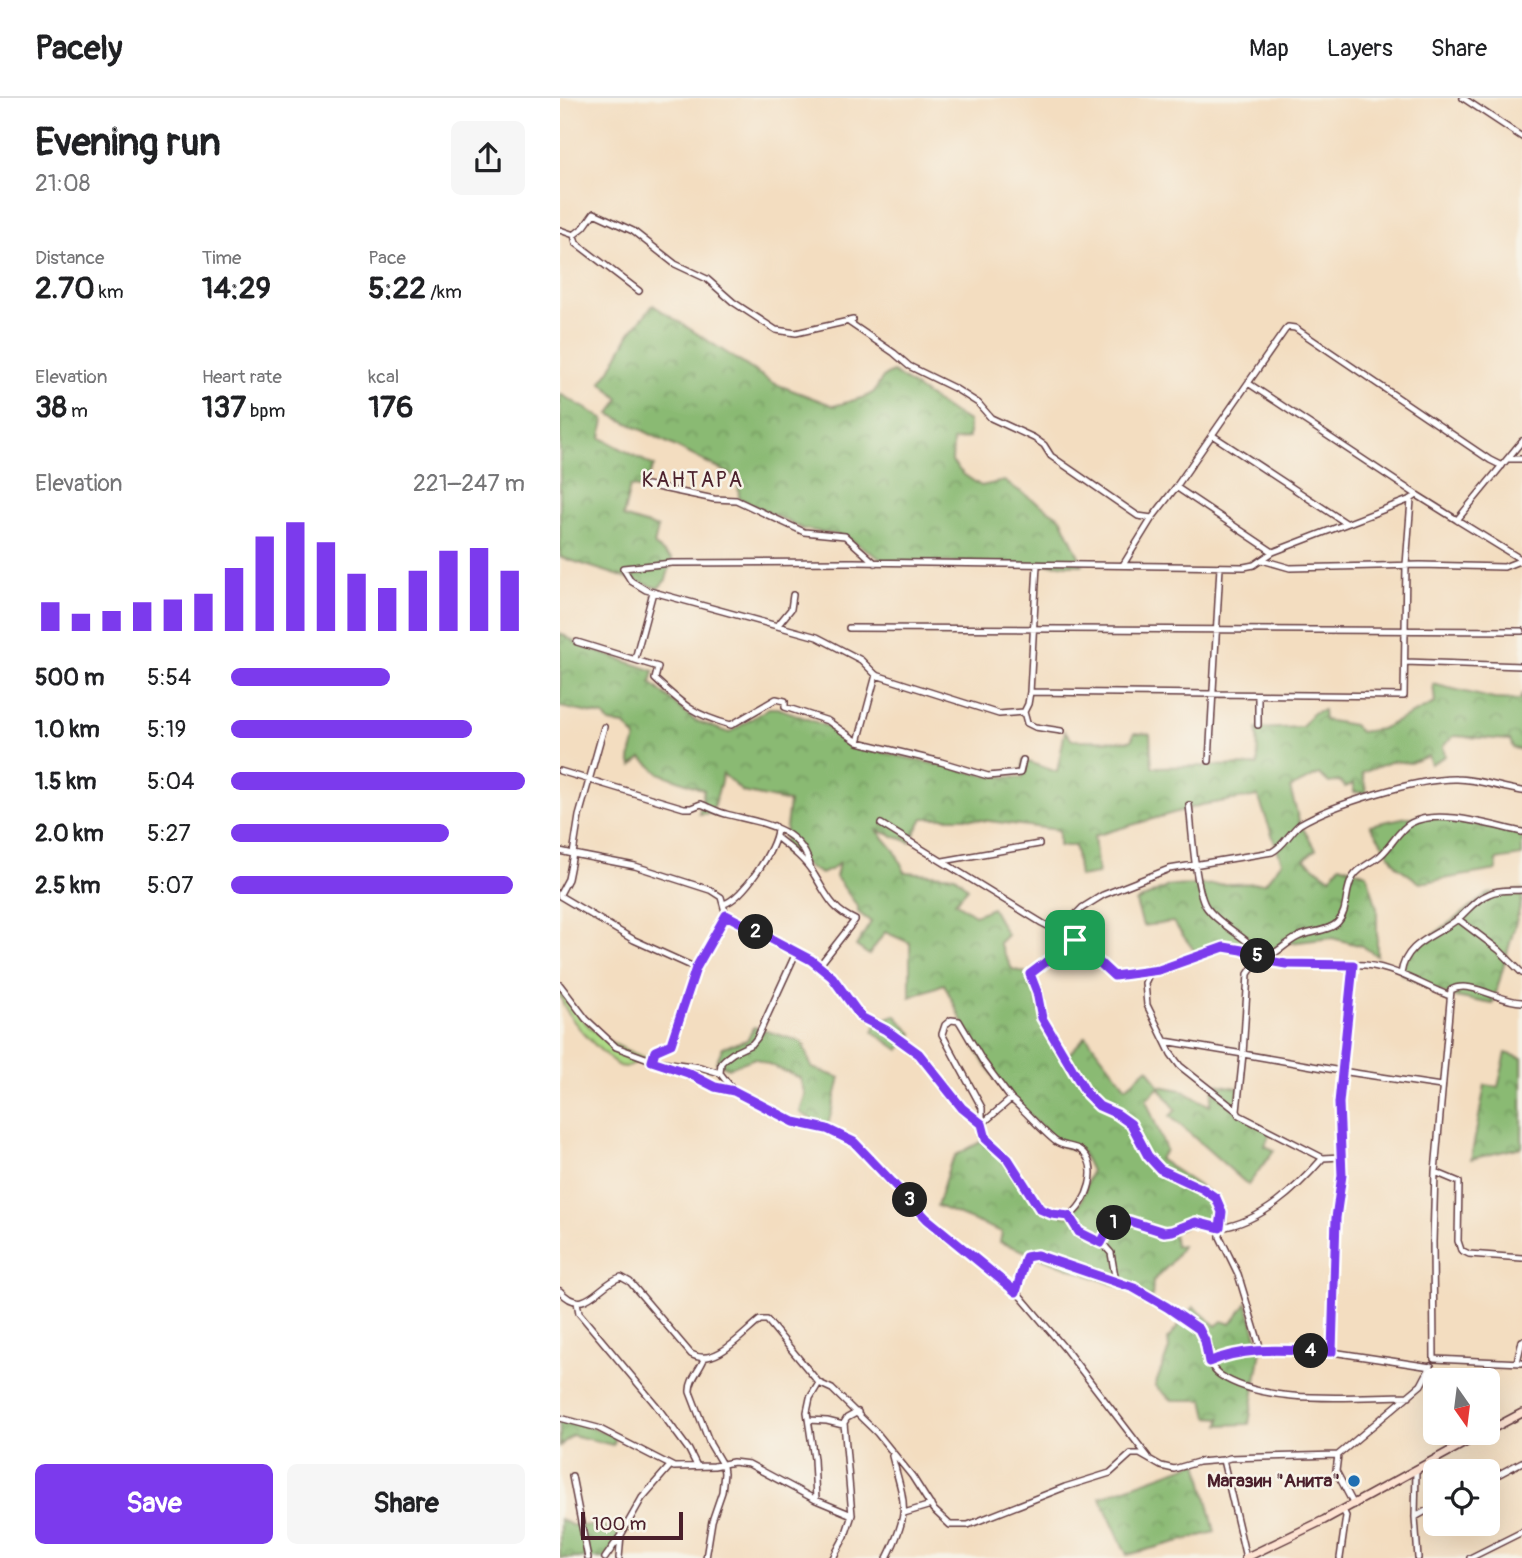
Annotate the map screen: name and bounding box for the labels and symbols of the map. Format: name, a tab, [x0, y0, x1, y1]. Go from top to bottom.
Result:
district label: КАНТАРА	[642, 467, 744, 494]
pin	[1045, 910, 1105, 970]
pin: 2	[738, 914, 774, 950]
pin: 5	[1240, 938, 1276, 974]
pin: 3	[892, 1182, 928, 1218]
pin: 1	[1096, 1206, 1132, 1240]
pin: 4	[1294, 1334, 1328, 1368]
north arrow	[1423, 1368, 1500, 1446]
place label: Магазин "Анита"	[1207, 1469, 1340, 1493]
marker: Магазин "Анита"	[1346, 1473, 1362, 1489]
scale bar	[581, 1509, 682, 1541]

